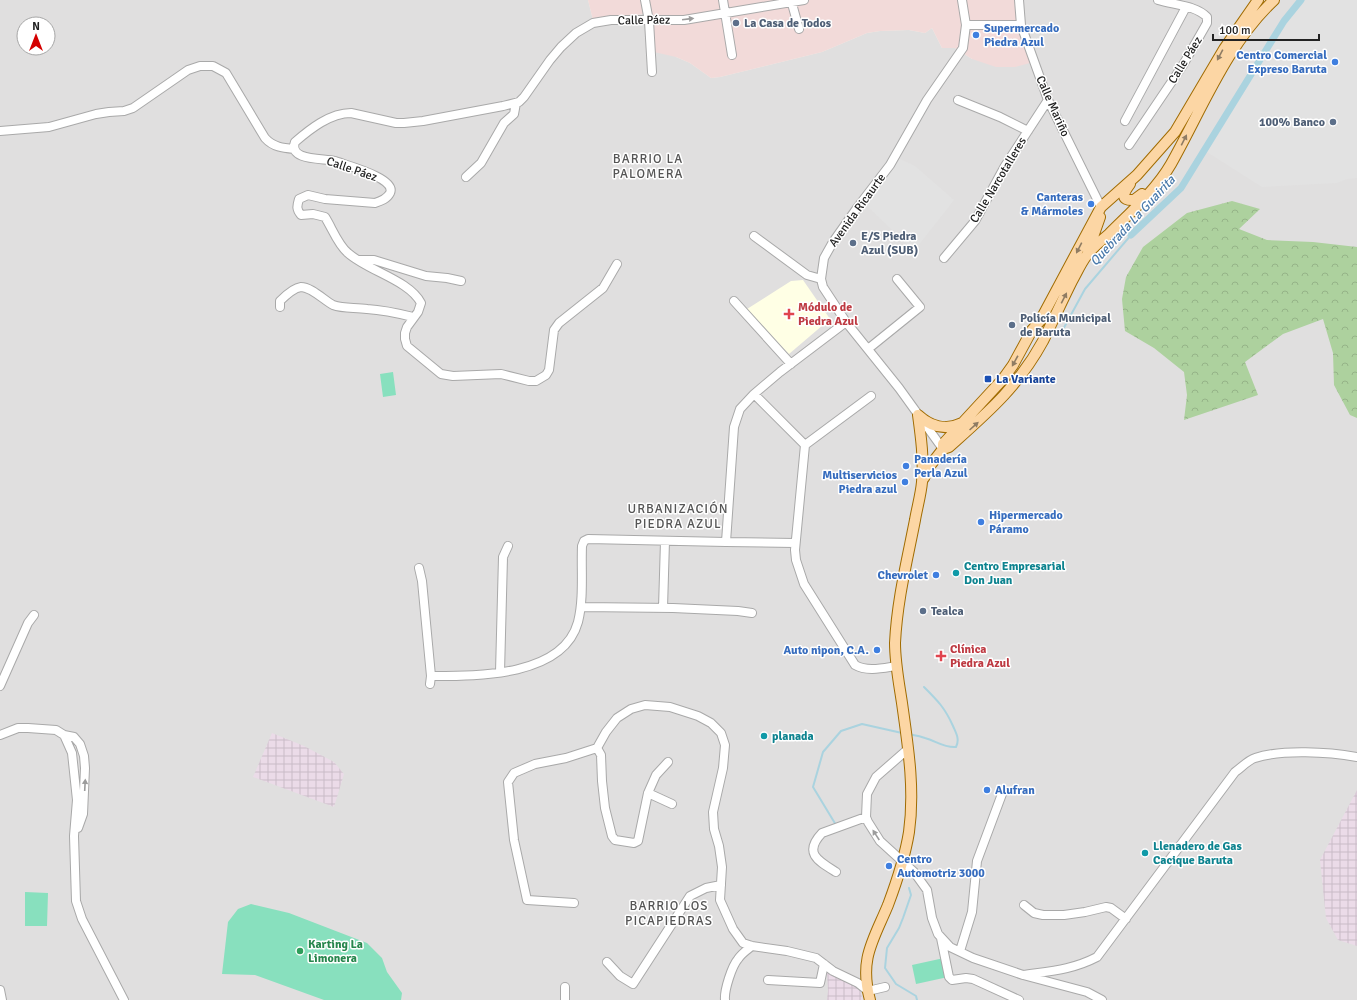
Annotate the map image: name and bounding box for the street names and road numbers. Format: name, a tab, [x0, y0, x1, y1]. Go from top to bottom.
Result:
street label: Calle Páez	[618, 13, 670, 28]
street label: Calle Páez	[1165, 34, 1206, 87]
street label: Calle Mariño	[1032, 73, 1073, 139]
street label: Calle Narcotalleres	[967, 135, 1030, 226]
street label: Calle Páez	[325, 154, 379, 185]
street label: Avenida Ricaurte	[826, 171, 889, 250]

